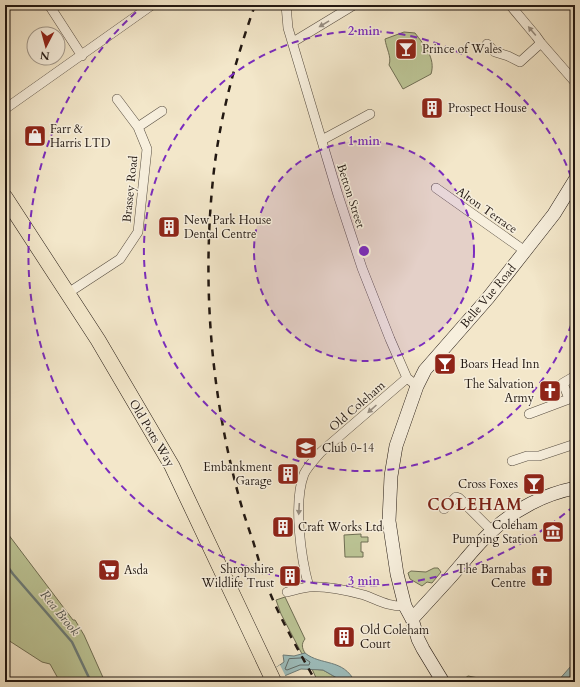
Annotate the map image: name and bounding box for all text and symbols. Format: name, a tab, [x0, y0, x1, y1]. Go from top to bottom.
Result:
one-way arrow	[318, 20, 330, 27]
text: 2 min	[348, 23, 380, 39]
one-way arrow	[527, 25, 536, 36]
north arrow	[26, 26, 66, 66]
bar icon: Prince of Wales	[393, 36, 419, 62]
place label: Prince of Wales	[422, 41, 502, 57]
text: N	[39, 47, 51, 63]
building icon: Prospect House	[419, 95, 445, 121]
place label: Prospect House	[448, 100, 527, 116]
place label: Farr & Harris LTD	[50, 121, 111, 151]
shop icon: Farr & Harris LTD	[22, 123, 48, 149]
text: 1 min	[348, 133, 380, 149]
street label: Brassey Road	[119, 154, 142, 223]
street label: Betton Street	[333, 162, 369, 230]
street label: Alton Terrace	[453, 183, 521, 237]
place label: New Park House Dental Centre	[184, 212, 271, 242]
building icon: New Park House Dental Centre	[156, 214, 182, 240]
centre of rings	[357, 244, 371, 258]
street label: Belle Vue Road	[457, 260, 520, 331]
bar icon: Boars Head Inn	[432, 351, 458, 377]
place label: Boars Head Inn	[460, 356, 540, 372]
place label: The Salvation Army	[464, 376, 535, 406]
street label: Old Coleham	[326, 377, 389, 435]
church icon: The Salvation Army	[537, 378, 563, 404]
street label: Old Potts Way	[126, 396, 179, 470]
one-way arrow	[367, 404, 377, 414]
school or university icon: Club 0-14	[293, 435, 319, 461]
place label: Club 0-14	[322, 440, 374, 456]
place label: Embankment Garage	[203, 459, 272, 489]
building icon: Embankment Garage	[275, 461, 301, 487]
bar icon: Cross Foxes	[521, 471, 547, 497]
place label: Cross Foxes	[458, 476, 518, 492]
district label: COLEHAM	[427, 494, 523, 516]
one-way arrow	[296, 503, 303, 515]
building icon: Craft Works Ltd	[270, 514, 296, 540]
place label: Coleham Pumping Station	[452, 517, 539, 547]
place label: Craft Works Ltd	[298, 519, 383, 535]
museum icon: Coleham Pumping Station	[540, 519, 566, 545]
supermarket icon: Asda	[96, 557, 122, 583]
place label: Shropshire Wildlife Trust	[201, 561, 274, 591]
place label: The Barnabas Centre	[457, 561, 526, 591]
place label: Asda	[124, 562, 149, 578]
building icon: Shropshire Wildlife Trust	[277, 563, 303, 589]
church icon: The Barnabas Centre	[529, 563, 555, 589]
text: 3 min	[348, 573, 380, 589]
water label: Rea Brook	[36, 586, 84, 640]
place label: Old Coleham Court	[360, 622, 430, 652]
building icon: Old Coleham Court	[331, 624, 357, 650]

